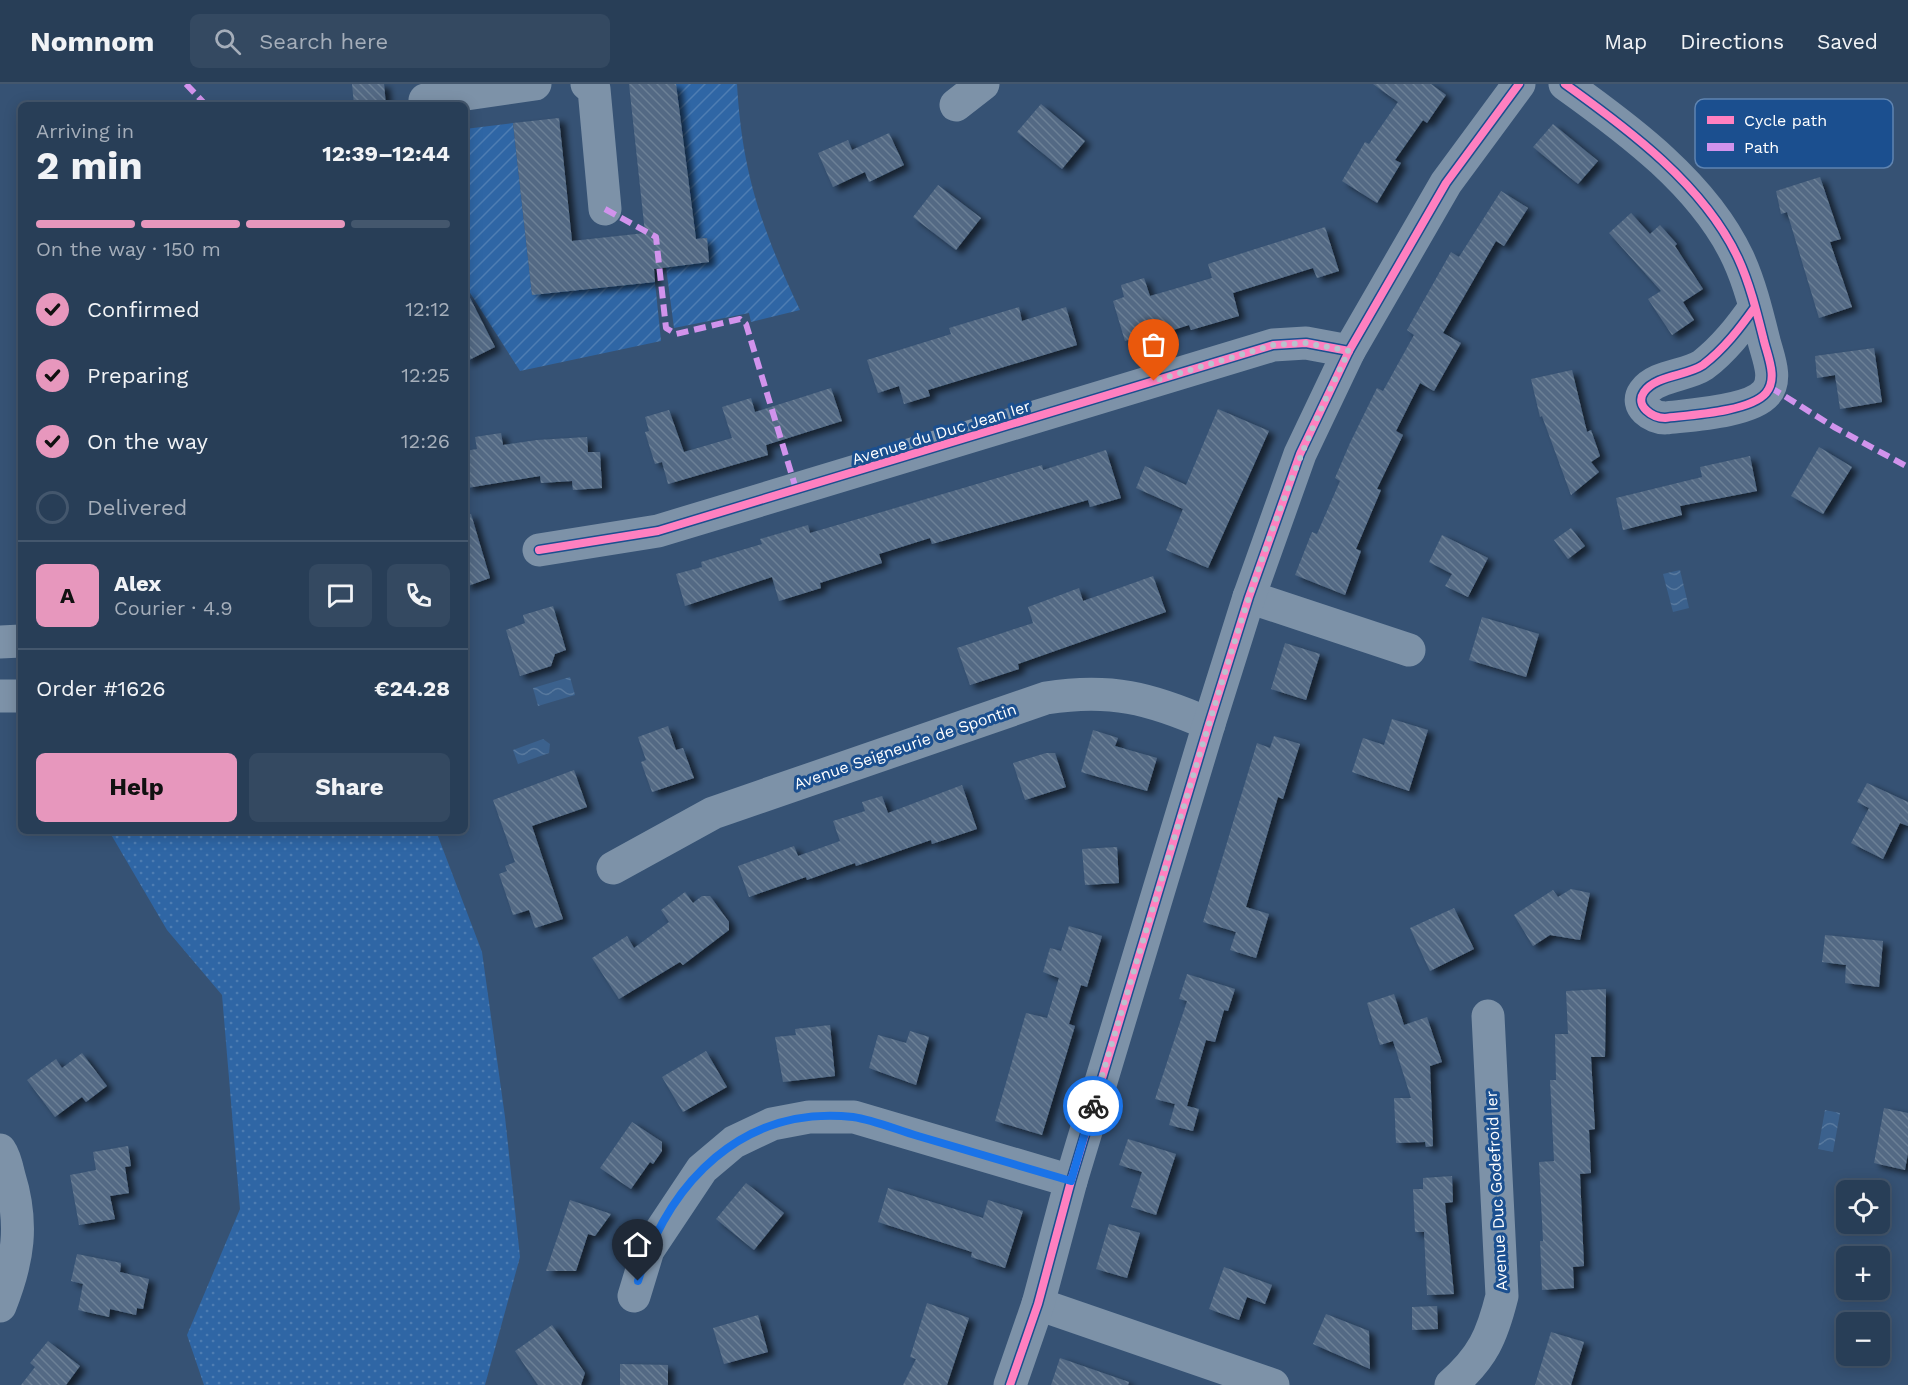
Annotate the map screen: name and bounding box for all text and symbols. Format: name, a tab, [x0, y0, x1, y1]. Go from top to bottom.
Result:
search box	[190, 14, 610, 68]
text: Nomnom	[30, 25, 154, 58]
icon: search	[211, 25, 244, 58]
text: Search here	[259, 29, 388, 54]
text: Map	[1604, 29, 1647, 54]
text: Directions	[1680, 29, 1784, 54]
text: Saved	[1817, 29, 1878, 54]
legend	[1695, 99, 1893, 168]
text: Cycle path	[1744, 111, 1827, 130]
text: Arriving in	[36, 119, 134, 143]
text: Path	[1744, 138, 1779, 157]
text: 12:39–12:44	[322, 141, 450, 166]
text: 2 min	[36, 143, 143, 188]
text: On the way · 150 m	[36, 237, 221, 261]
icon: check	[36, 293, 69, 326]
text: Confirmed	[87, 297, 200, 322]
text: 12:12	[405, 297, 450, 321]
pin	[1128, 319, 1179, 381]
icon: bag	[1137, 328, 1170, 361]
icon: check	[36, 359, 69, 392]
text: Preparing	[87, 363, 188, 388]
text: 12:25	[401, 363, 450, 387]
street label: Avenue du Duc Jean Ier	[850, 396, 1033, 469]
icon: check	[36, 425, 69, 458]
text: On the way	[87, 429, 208, 454]
text: 12:26	[401, 429, 450, 453]
text: Delivered	[87, 495, 187, 520]
button: chat	[309, 564, 372, 627]
button: phone	[387, 564, 450, 627]
text: Alex	[114, 571, 161, 596]
text: A	[60, 583, 75, 608]
text: Courier · 4.9	[114, 596, 233, 620]
text: Order #1626	[36, 676, 166, 701]
text: €24.28	[374, 676, 450, 701]
street label: Avenue Seigneurie de Spontin	[791, 699, 1019, 794]
button: Help	[36, 753, 237, 822]
button: Share	[249, 753, 450, 822]
courier	[1063, 1076, 1123, 1136]
icon: bike	[1077, 1090, 1110, 1123]
street label: Avenue Duc Godefroid Ier	[1482, 1090, 1511, 1292]
map controls	[1836, 1180, 1890, 1366]
button: locate	[1836, 1180, 1890, 1234]
pin	[612, 1219, 663, 1281]
icon: home	[621, 1228, 654, 1261]
button: +	[1836, 1246, 1890, 1300]
button: −	[1836, 1312, 1890, 1366]

